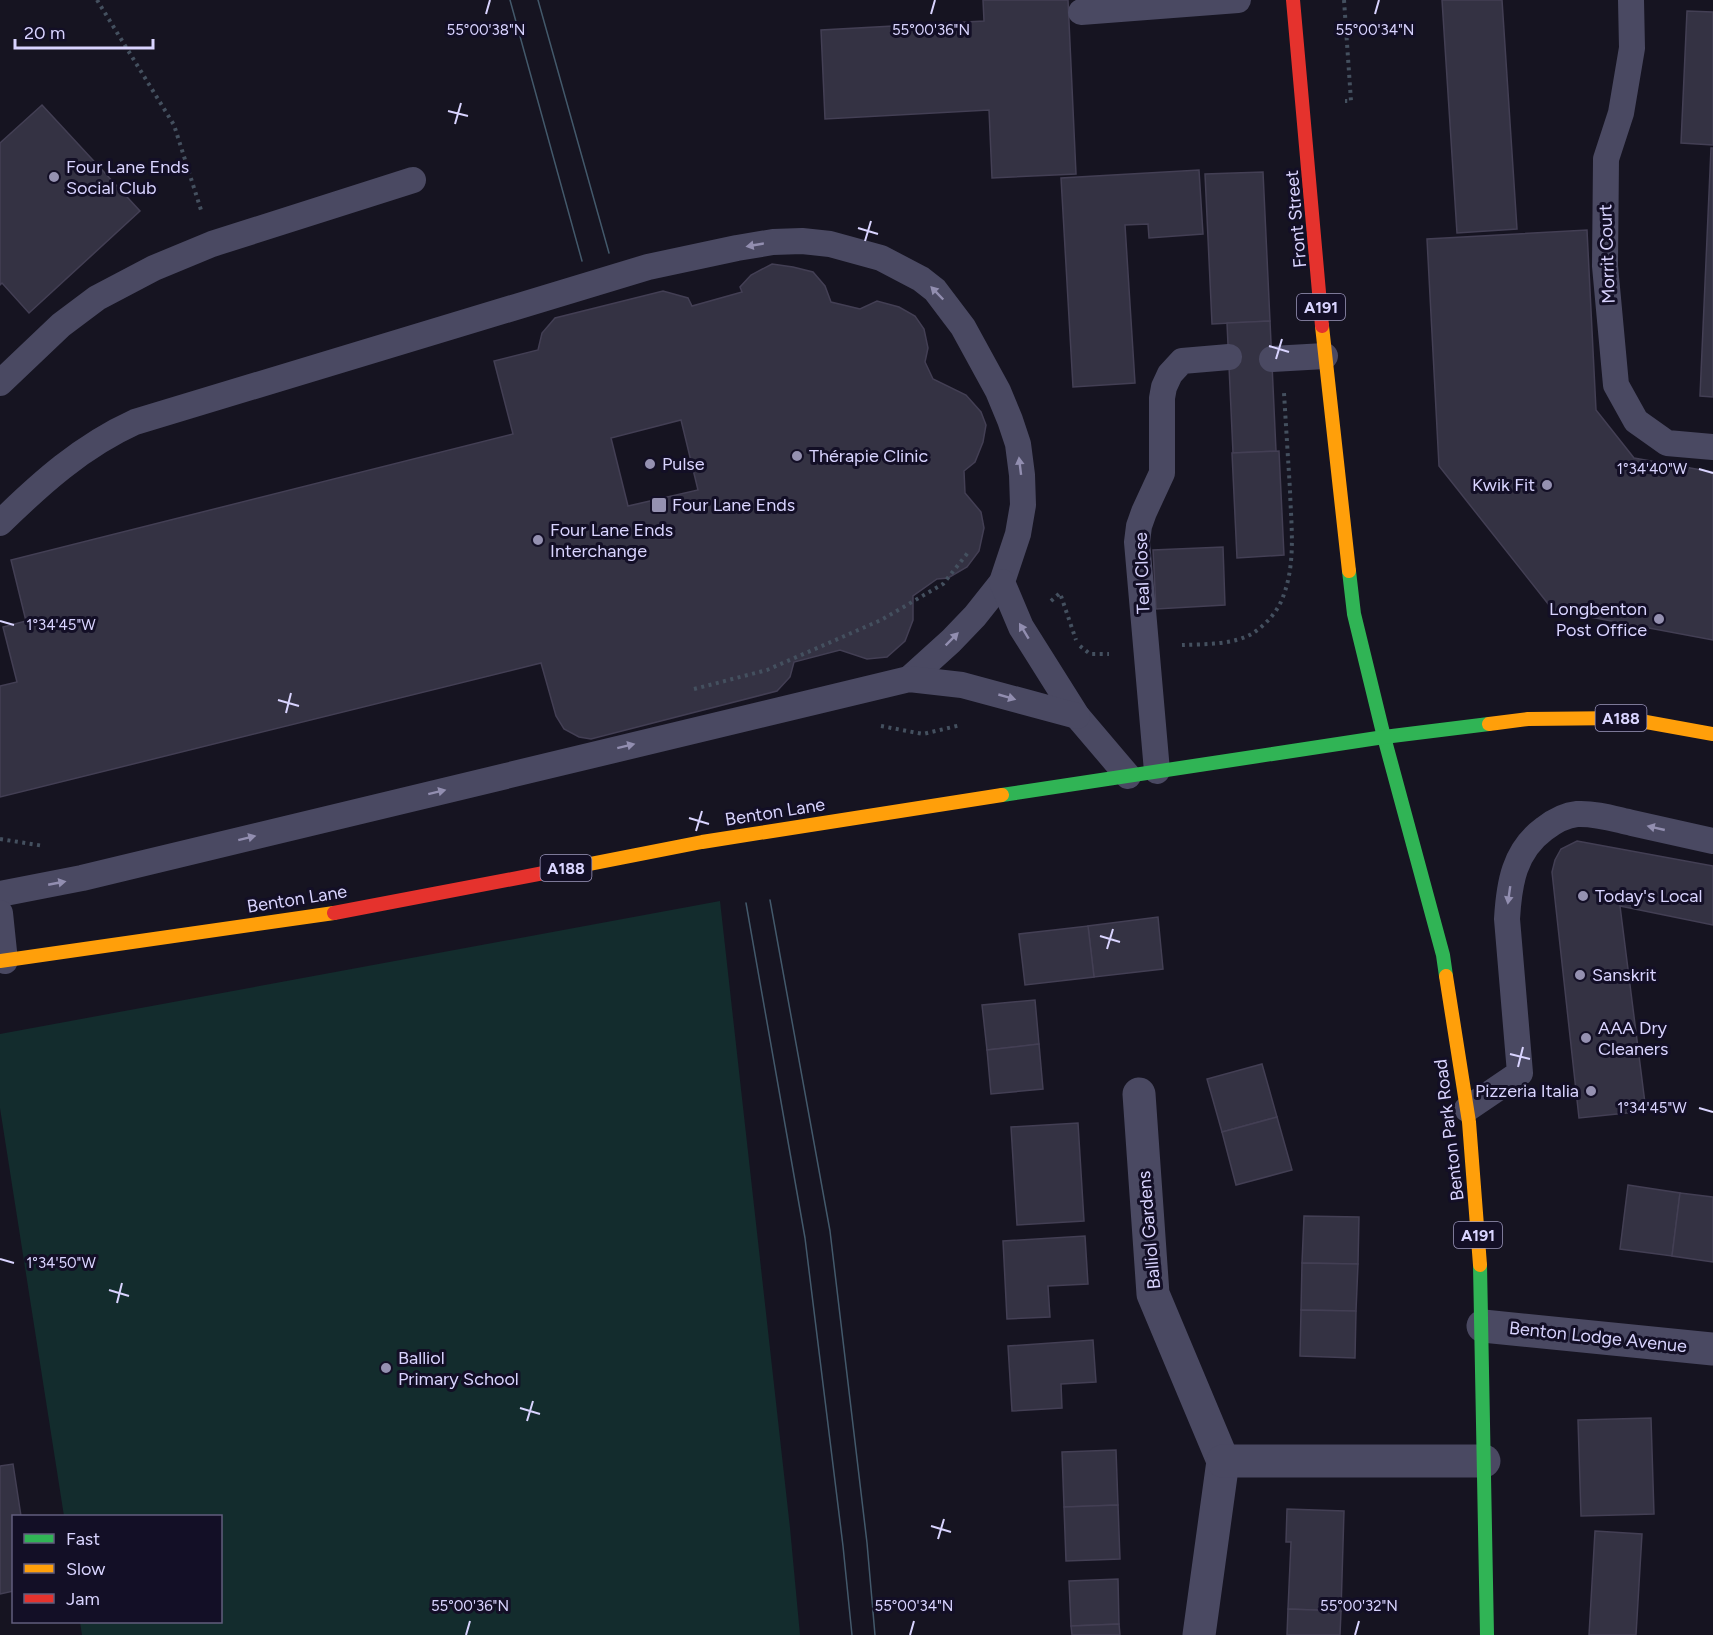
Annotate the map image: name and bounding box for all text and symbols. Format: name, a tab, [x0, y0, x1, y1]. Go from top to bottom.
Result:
scale bar	[15, 12, 153, 50]
text: 55°00'38"N	[447, 21, 525, 39]
text: 55°00'36"N	[892, 21, 970, 39]
text: 55°00'34"N	[1336, 21, 1414, 39]
text: 20 m	[24, 22, 65, 44]
place label: Four Lane Ends Social Club	[66, 156, 189, 199]
street label: Front Street	[1281, 169, 1311, 269]
marker: Four Lane Ends Social Club	[47, 170, 61, 184]
street label: Morrit Court	[1594, 204, 1620, 304]
one-way arrow	[745, 241, 764, 250]
one-way arrow	[930, 286, 944, 301]
road number: A191	[1297, 294, 1345, 320]
place label: Thérapie Clinic	[809, 445, 929, 467]
marker: Thérapie Clinic	[790, 449, 804, 463]
place label: Pulse	[662, 453, 705, 475]
marker: Pulse	[643, 457, 657, 471]
one-way arrow	[1016, 457, 1025, 476]
text: 1°34'40"W	[1617, 460, 1688, 478]
place label: Kwik Fit	[1472, 474, 1535, 496]
marker: Kwik Fit	[1540, 478, 1554, 492]
place label: Four Lane Ends	[672, 494, 795, 516]
marker: Four Lane Ends	[650, 496, 668, 514]
place label: Four Lane Ends Interchange	[550, 519, 673, 562]
street label: Teal Close	[1130, 532, 1154, 614]
marker: Four Lane Ends Interchange	[531, 533, 545, 547]
place label: Longbenton Post Office	[1549, 598, 1647, 641]
marker: Longbenton Post Office	[1652, 612, 1666, 626]
text: 1°34'45"W	[26, 616, 96, 634]
one-way arrow	[1019, 623, 1030, 639]
one-way arrow	[945, 632, 959, 647]
one-way arrow	[999, 693, 1017, 702]
road number: A188	[1596, 705, 1646, 731]
one-way arrow	[617, 741, 635, 751]
one-way arrow	[427, 787, 446, 797]
street label: Benton Lane	[723, 793, 827, 831]
one-way arrow	[1647, 823, 1665, 833]
one-way arrow	[238, 833, 256, 843]
road number: A188	[540, 855, 592, 881]
one-way arrow	[48, 878, 67, 887]
street label: Benton Lane	[245, 880, 349, 918]
place label: Today's Local	[1595, 885, 1702, 907]
one-way arrow	[1504, 886, 1514, 905]
marker: Today's Local	[1576, 889, 1590, 903]
place label: Sanskrit	[1592, 964, 1657, 986]
marker: Sanskrit	[1573, 968, 1587, 982]
place label: AAA Dry Cleaners	[1598, 1017, 1668, 1060]
marker: AAA Dry Cleaners	[1579, 1031, 1593, 1045]
street label: Benton Park Road	[1429, 1058, 1469, 1202]
place label: Pizzeria Italia	[1475, 1080, 1579, 1102]
marker: Pizzeria Italia	[1584, 1084, 1598, 1098]
text: 1°34'45"W	[1617, 1099, 1687, 1117]
street label: Balliol Gardens	[1133, 1170, 1165, 1290]
road number: A191	[1454, 1222, 1502, 1248]
text: 1°34'50"W	[26, 1254, 96, 1272]
street label: Benton Lodge Avenue	[1508, 1317, 1688, 1357]
place label: Balliol Primary School	[398, 1347, 519, 1390]
marker: Balliol Primary School	[379, 1361, 393, 1375]
legend	[12, 1515, 222, 1623]
text: Fast	[66, 1528, 100, 1550]
text: Slow	[66, 1558, 105, 1580]
text: Jam	[66, 1588, 100, 1610]
text: 55°00'36"N	[431, 1597, 509, 1615]
text: 55°00'34"N	[875, 1597, 953, 1615]
text: 55°00'32"N	[1320, 1597, 1398, 1615]

